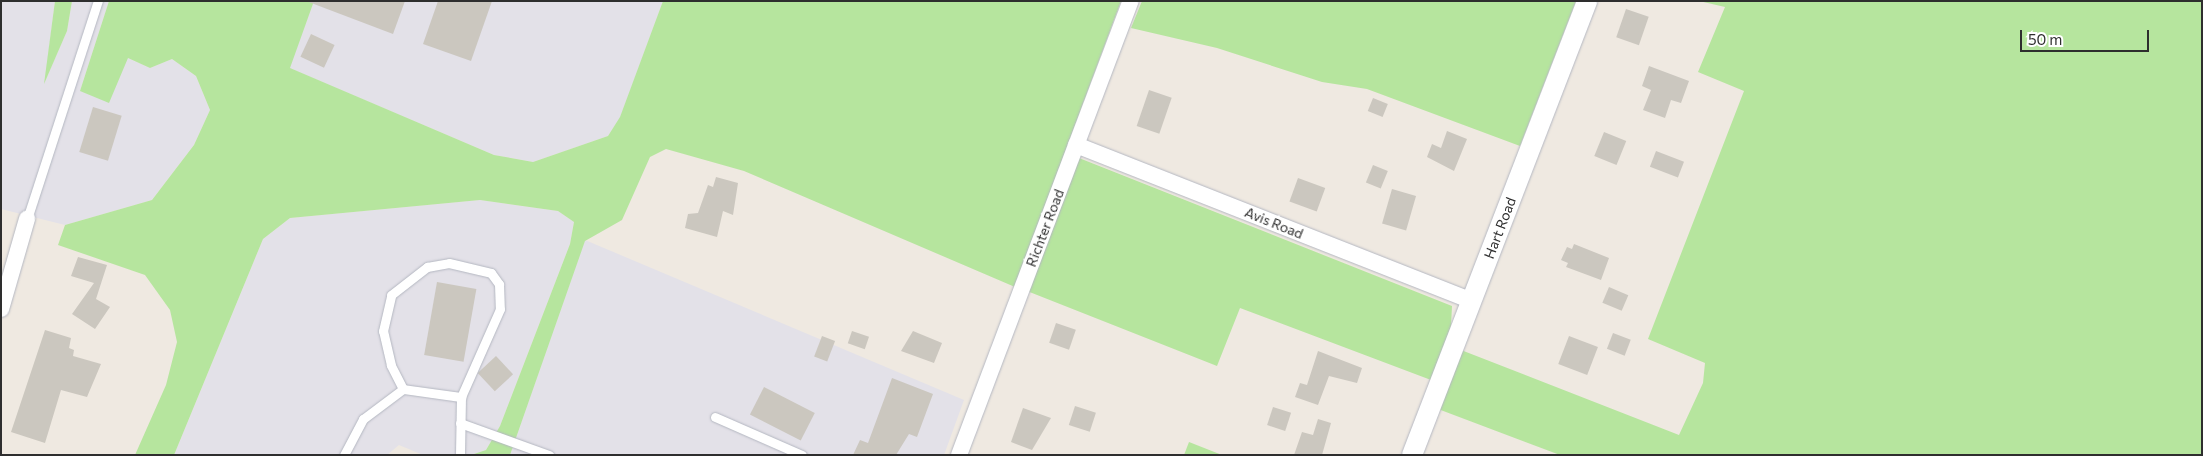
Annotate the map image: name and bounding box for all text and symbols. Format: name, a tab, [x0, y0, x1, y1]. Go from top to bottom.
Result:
scale bar	[2023, 20, 2152, 52]
text: 50 m	[2028, 30, 2062, 48]
street label: Richter Road	[1022, 187, 1068, 269]
street label: Hart Road	[1481, 195, 1519, 261]
street label: Avis Road	[1242, 204, 1306, 242]

